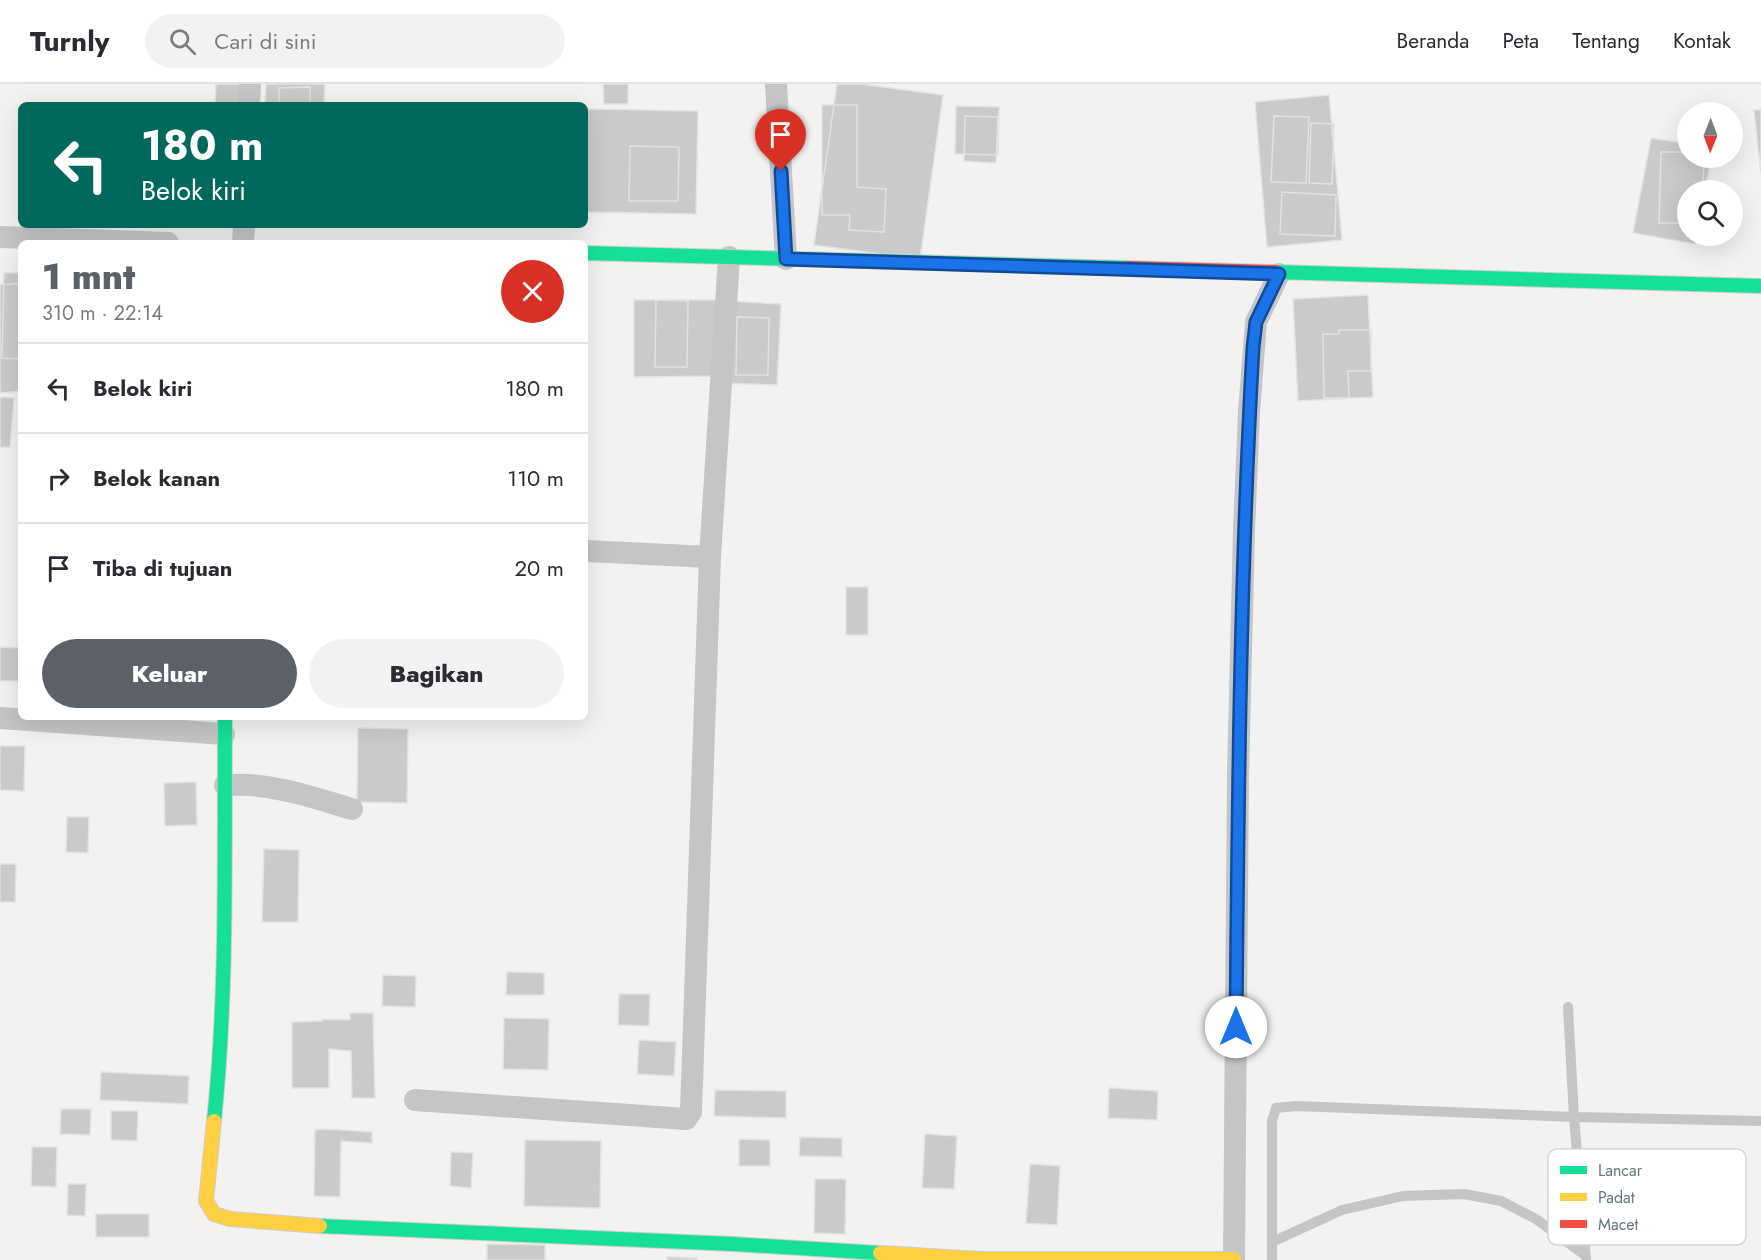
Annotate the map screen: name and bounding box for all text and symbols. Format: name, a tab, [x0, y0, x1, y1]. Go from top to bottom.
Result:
search box	[145, 14, 565, 68]
text: Turnly	[30, 21, 109, 62]
icon: search	[166, 25, 199, 58]
text: Cari di sini	[214, 25, 317, 57]
text: Beranda	[1396, 26, 1469, 56]
text: Peta	[1502, 26, 1539, 56]
text: Tentang	[1572, 26, 1640, 56]
text: Kontak	[1673, 26, 1731, 56]
north arrow	[1677, 102, 1743, 168]
map controls	[1677, 102, 1743, 246]
pin	[755, 109, 806, 171]
text: 180 m	[141, 115, 264, 176]
icon: arrive	[764, 118, 797, 151]
icon: left	[42, 126, 120, 204]
text: Belok kiri	[141, 171, 246, 210]
button: search	[1677, 180, 1743, 246]
text: 1 mnt	[42, 250, 135, 302]
button: close	[501, 260, 564, 323]
text: 310 m · 22:14	[42, 299, 163, 328]
icon: left	[42, 372, 75, 405]
text: Belok kiri	[93, 372, 192, 404]
text: 180 m	[505, 372, 564, 404]
icon: right	[42, 462, 75, 495]
text: Belok kanan	[93, 462, 220, 494]
text: 110 m	[507, 462, 564, 494]
icon: arrive	[42, 552, 75, 585]
text: Tiba di tujuan	[93, 552, 232, 584]
text: 20 m	[515, 552, 564, 584]
button: Keluar	[42, 639, 297, 708]
button: Bagikan	[309, 639, 564, 708]
position arrow	[1204, 995, 1268, 1059]
legend	[1548, 1149, 1746, 1245]
text: Lancar	[1598, 1159, 1643, 1182]
text: Padat	[1598, 1186, 1635, 1209]
text: Macet	[1598, 1213, 1639, 1236]

